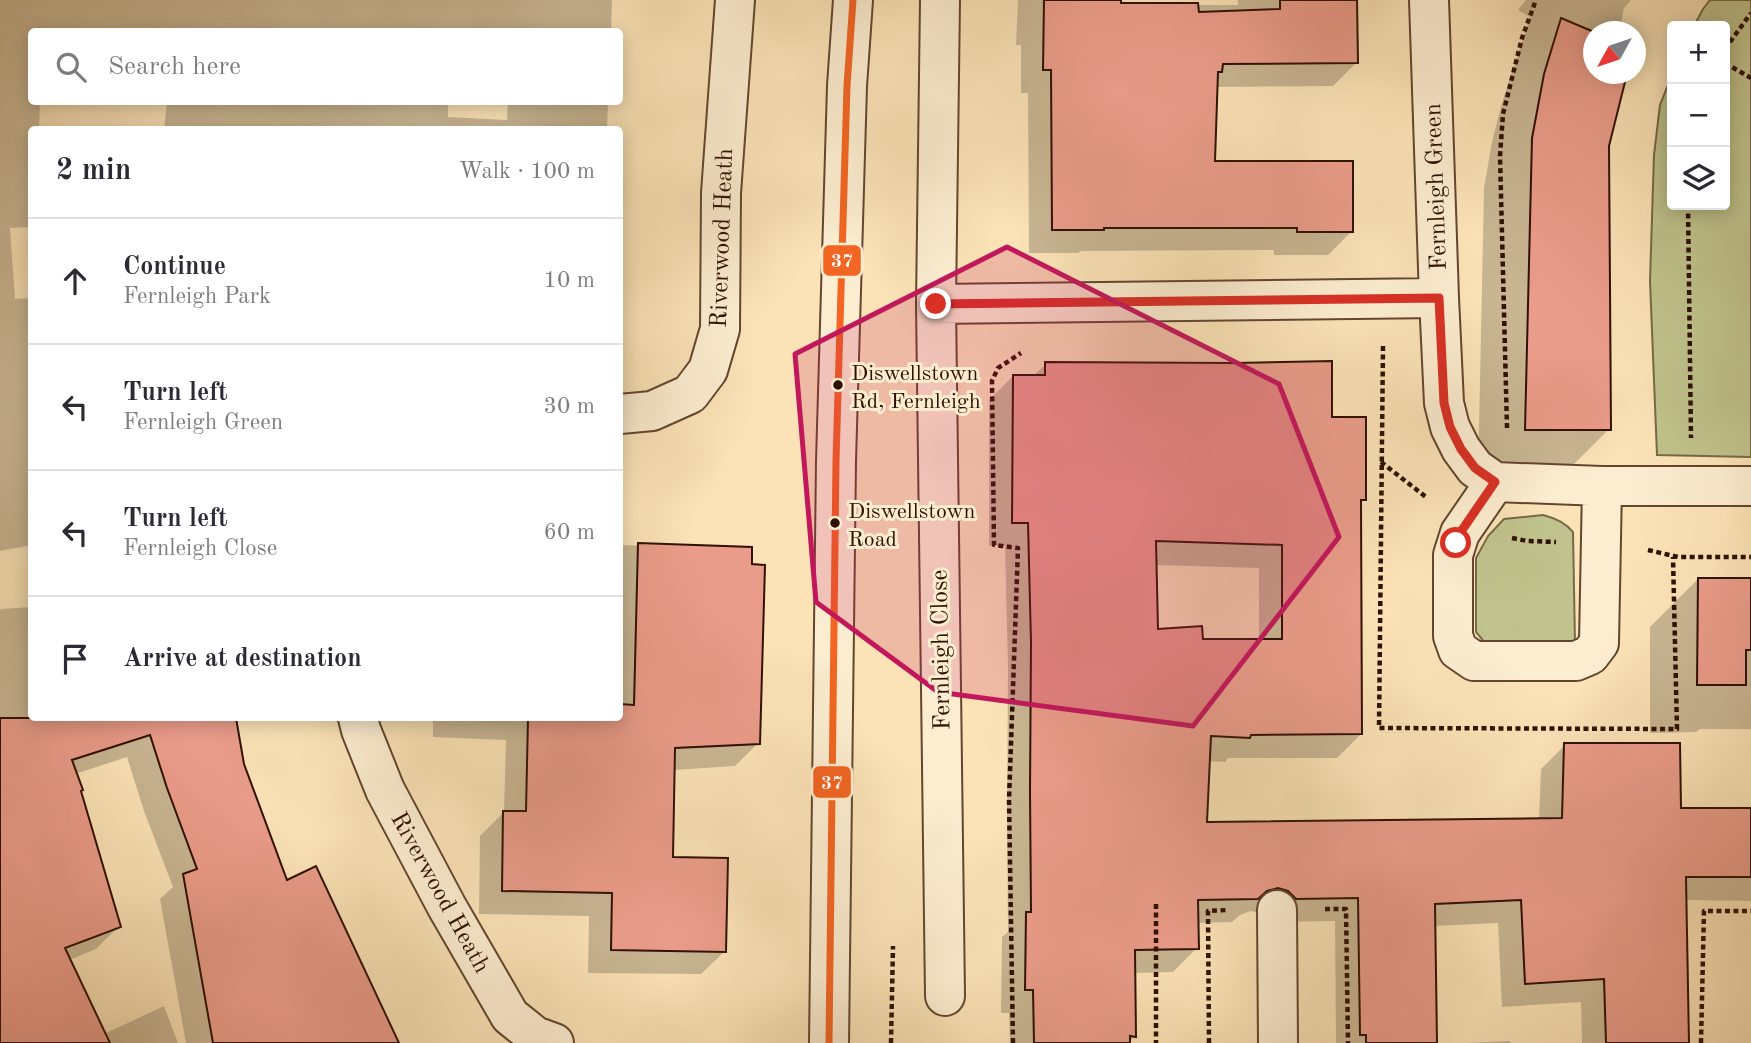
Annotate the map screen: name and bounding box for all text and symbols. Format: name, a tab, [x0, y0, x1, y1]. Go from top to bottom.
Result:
north arrow	[1583, 21, 1646, 84]
map controls	[1667, 21, 1730, 210]
button: +	[1667, 21, 1730, 84]
search box	[28, 28, 623, 105]
icon: search	[52, 48, 90, 86]
text: Search here	[108, 54, 241, 80]
button: −	[1667, 84, 1730, 147]
street label: Fernleigh Green	[1422, 103, 1452, 271]
button: layers	[1667, 147, 1730, 210]
street label: Riverwood Heath	[708, 148, 738, 328]
text: 2 min	[56, 156, 131, 186]
text: Walk · 100 m	[459, 160, 595, 183]
line badge: 37	[822, 244, 862, 277]
text: 37	[831, 253, 853, 272]
text: Continue	[123, 254, 226, 280]
icon: ahead	[56, 262, 94, 300]
text: 10 m	[544, 269, 595, 292]
text: Fernleigh Park	[123, 285, 271, 308]
route end	[920, 288, 951, 319]
place label: Diswellstown Rd, Fernleigh	[851, 363, 981, 413]
marker: Diswellstown Rd, Fernleigh	[831, 378, 845, 392]
text: Turn left	[123, 380, 228, 406]
icon: left	[56, 388, 94, 426]
text: 30 m	[544, 395, 595, 418]
text: Fernleigh Green	[123, 411, 283, 434]
place label: Diswellstown Road	[848, 501, 976, 551]
text: Turn left	[123, 506, 228, 532]
icon: left	[56, 514, 94, 552]
marker: Diswellstown Road	[828, 516, 842, 530]
text: 60 m	[544, 521, 595, 544]
route start	[1440, 527, 1471, 558]
text: Fernleigh Close	[123, 537, 277, 560]
street label: Fernleigh Close	[929, 569, 955, 731]
icon: arrive	[56, 640, 94, 678]
text: Arrive at destination	[123, 646, 362, 672]
line badge: 37	[812, 765, 852, 799]
text: 37	[821, 775, 843, 794]
street label: Riverwood Heath	[385, 808, 493, 977]

